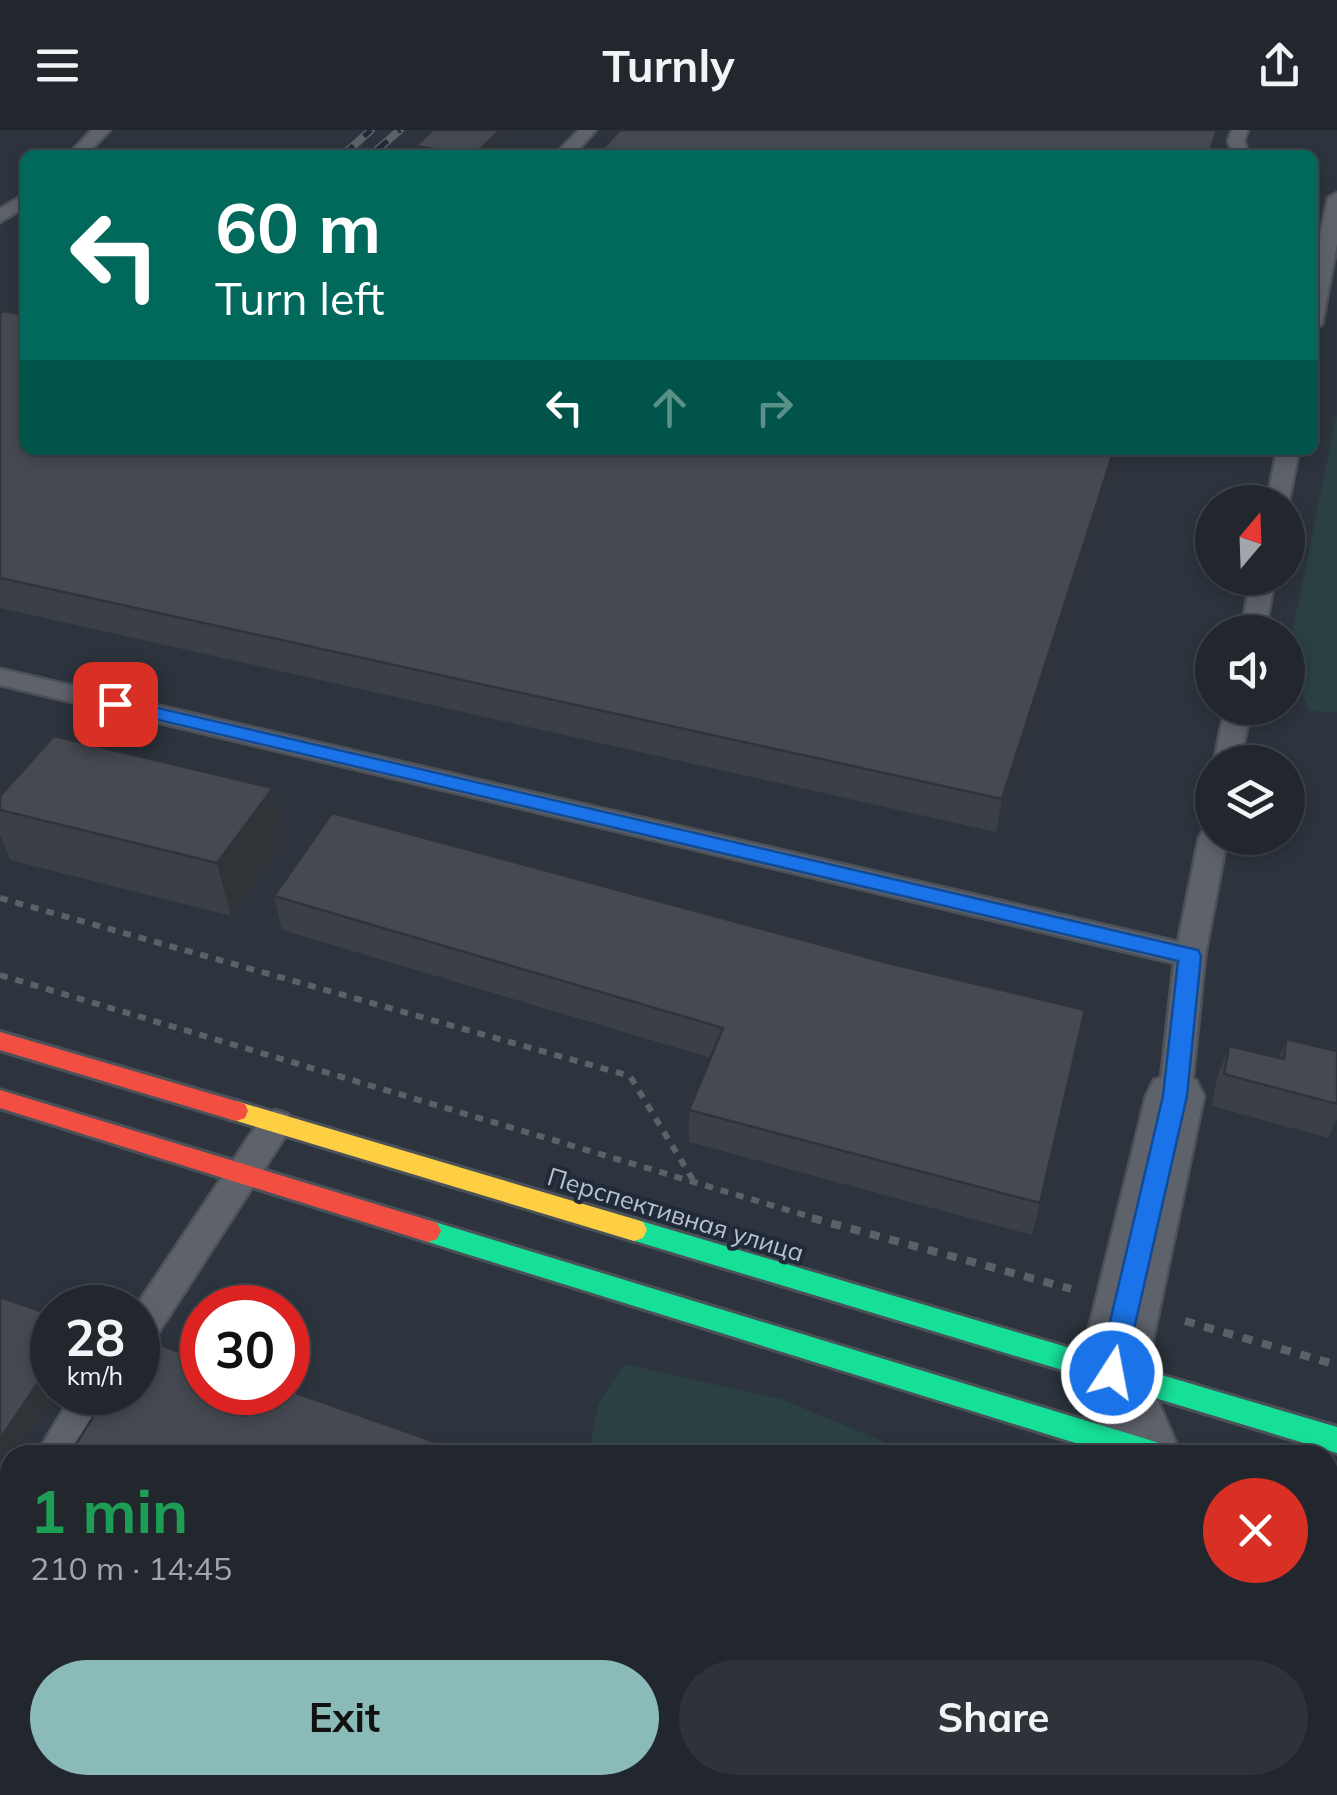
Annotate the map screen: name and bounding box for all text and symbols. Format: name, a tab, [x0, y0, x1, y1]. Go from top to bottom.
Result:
text: Turnly	[602, 37, 735, 93]
icon: menu	[30, 38, 85, 93]
icon: share	[1252, 38, 1307, 93]
text: 60 m	[215, 183, 381, 271]
icon: left	[50, 190, 180, 320]
text: Turn left	[215, 270, 384, 326]
icon: left	[537, 380, 592, 435]
icon: ahead	[642, 380, 697, 435]
icon: right	[747, 380, 802, 435]
north arrow	[1195, 485, 1305, 595]
map controls	[1195, 485, 1305, 855]
button: sound	[1195, 615, 1305, 725]
pin	[73, 662, 158, 747]
icon: arrive	[88, 677, 143, 732]
button: layers	[1195, 745, 1305, 855]
street label: Перспективная улица	[544, 1160, 808, 1268]
speed limit sign: 30	[180, 1285, 310, 1415]
text: 28	[65, 1306, 125, 1369]
position arrow	[1060, 1321, 1164, 1425]
text: km/h	[67, 1360, 123, 1391]
text: 1 min	[30, 1473, 188, 1548]
button: close	[1203, 1478, 1308, 1583]
text: 210 m · 14:45	[30, 1548, 232, 1588]
button: Exit	[30, 1660, 659, 1775]
button: Share	[679, 1660, 1308, 1775]

